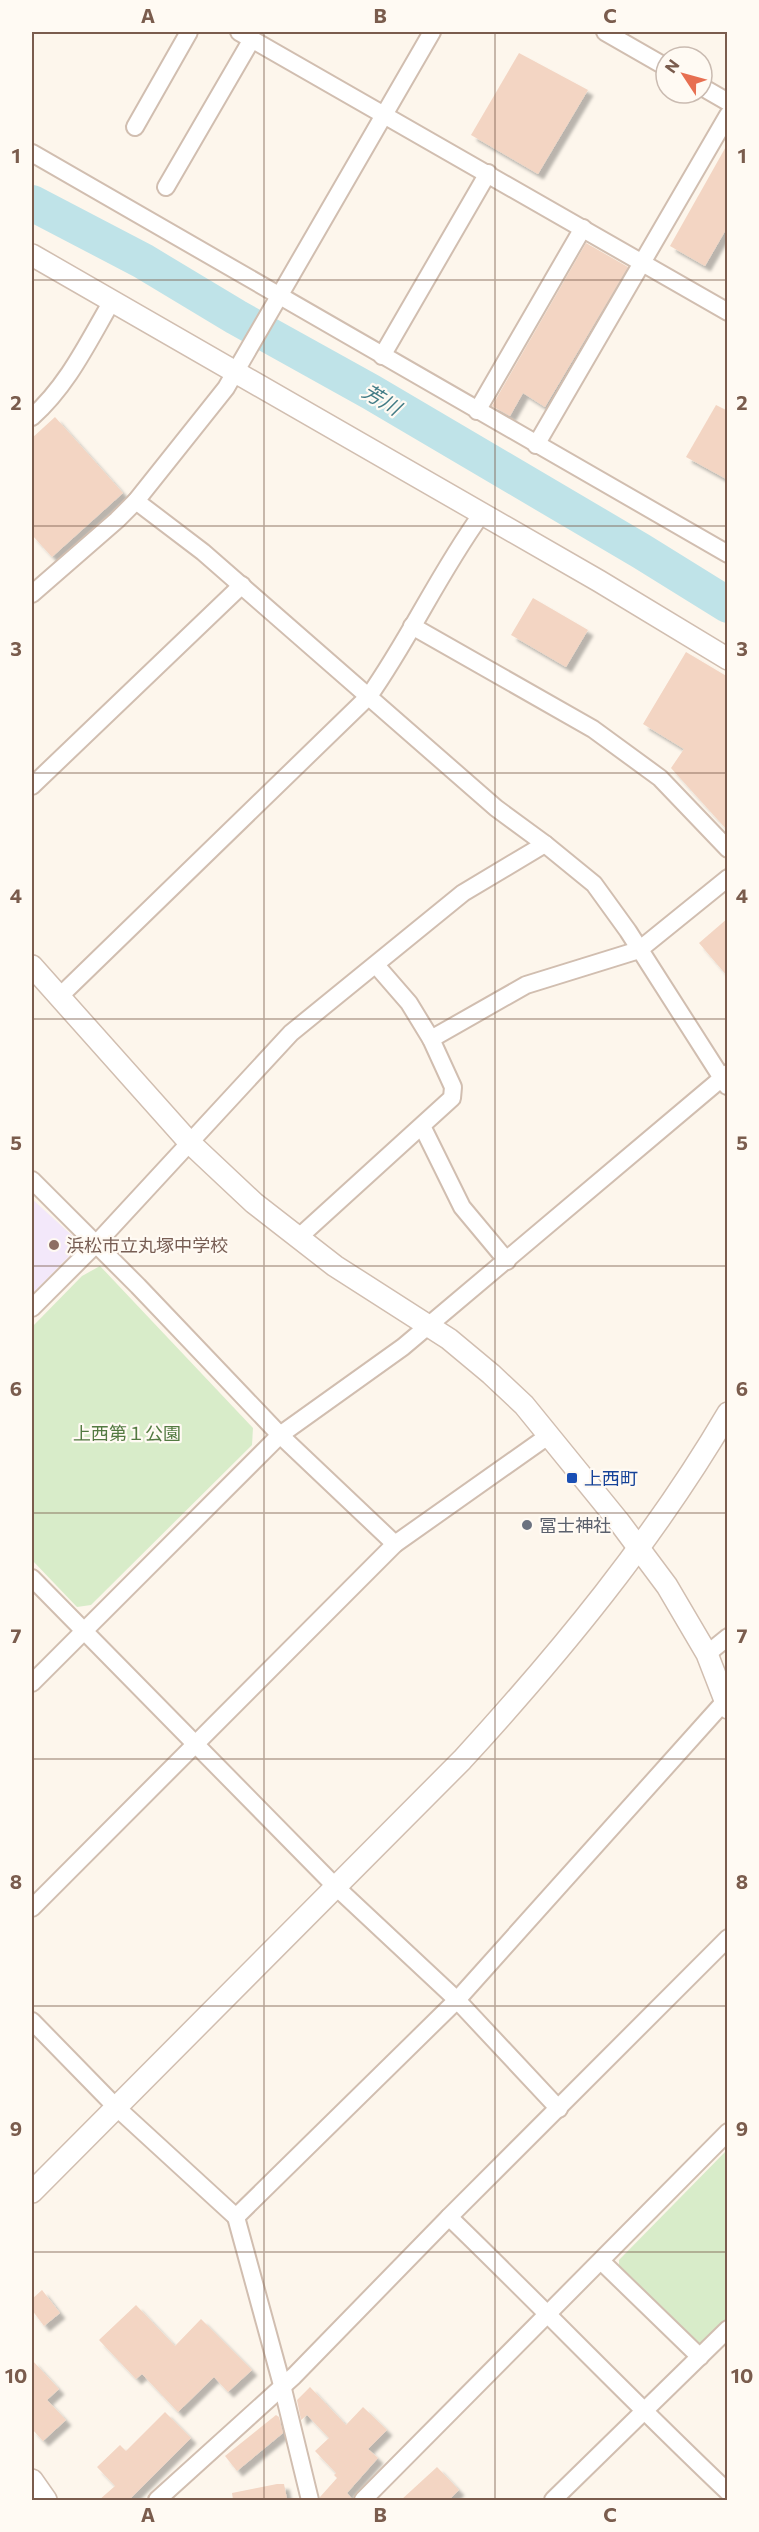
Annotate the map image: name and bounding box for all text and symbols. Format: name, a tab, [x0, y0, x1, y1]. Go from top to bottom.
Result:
text: A	[141, 3, 155, 27]
text: B	[373, 3, 387, 27]
text: C	[603, 3, 617, 27]
north arrow	[654, 45, 714, 105]
text: N	[660, 55, 683, 76]
text: 1	[11, 143, 21, 167]
text: 1	[737, 143, 747, 167]
water label: 芳川	[359, 378, 407, 421]
text: 2	[10, 390, 22, 414]
text: 2	[736, 390, 748, 414]
text: 3	[10, 636, 22, 660]
text: 3	[736, 636, 748, 660]
text: 4	[10, 883, 22, 907]
text: 4	[736, 883, 748, 907]
text: 5	[10, 1130, 22, 1154]
text: 5	[736, 1130, 748, 1154]
place label: 浜松市立丸塚中学校	[66, 1234, 228, 1256]
marker: 浜松市立丸塚中学校	[47, 1238, 61, 1252]
text: 6	[10, 1376, 22, 1400]
text: 6	[736, 1376, 748, 1400]
park label: 上西第１公園	[73, 1422, 181, 1444]
place label: 上西町	[584, 1467, 638, 1489]
marker: 上西町	[565, 1471, 579, 1485]
place label: 冨士神社	[539, 1514, 611, 1536]
marker: 冨士神社	[520, 1518, 534, 1532]
text: 7	[11, 1623, 22, 1647]
text: 7	[737, 1623, 748, 1647]
text: 8	[10, 1869, 22, 1893]
text: 8	[736, 1869, 748, 1893]
text: 9	[10, 2116, 22, 2140]
text: 9	[736, 2116, 748, 2140]
text: 10	[5, 2363, 27, 2387]
text: 10	[731, 2363, 753, 2387]
text: A	[141, 2502, 155, 2526]
text: B	[373, 2502, 387, 2526]
text: C	[603, 2502, 617, 2526]

